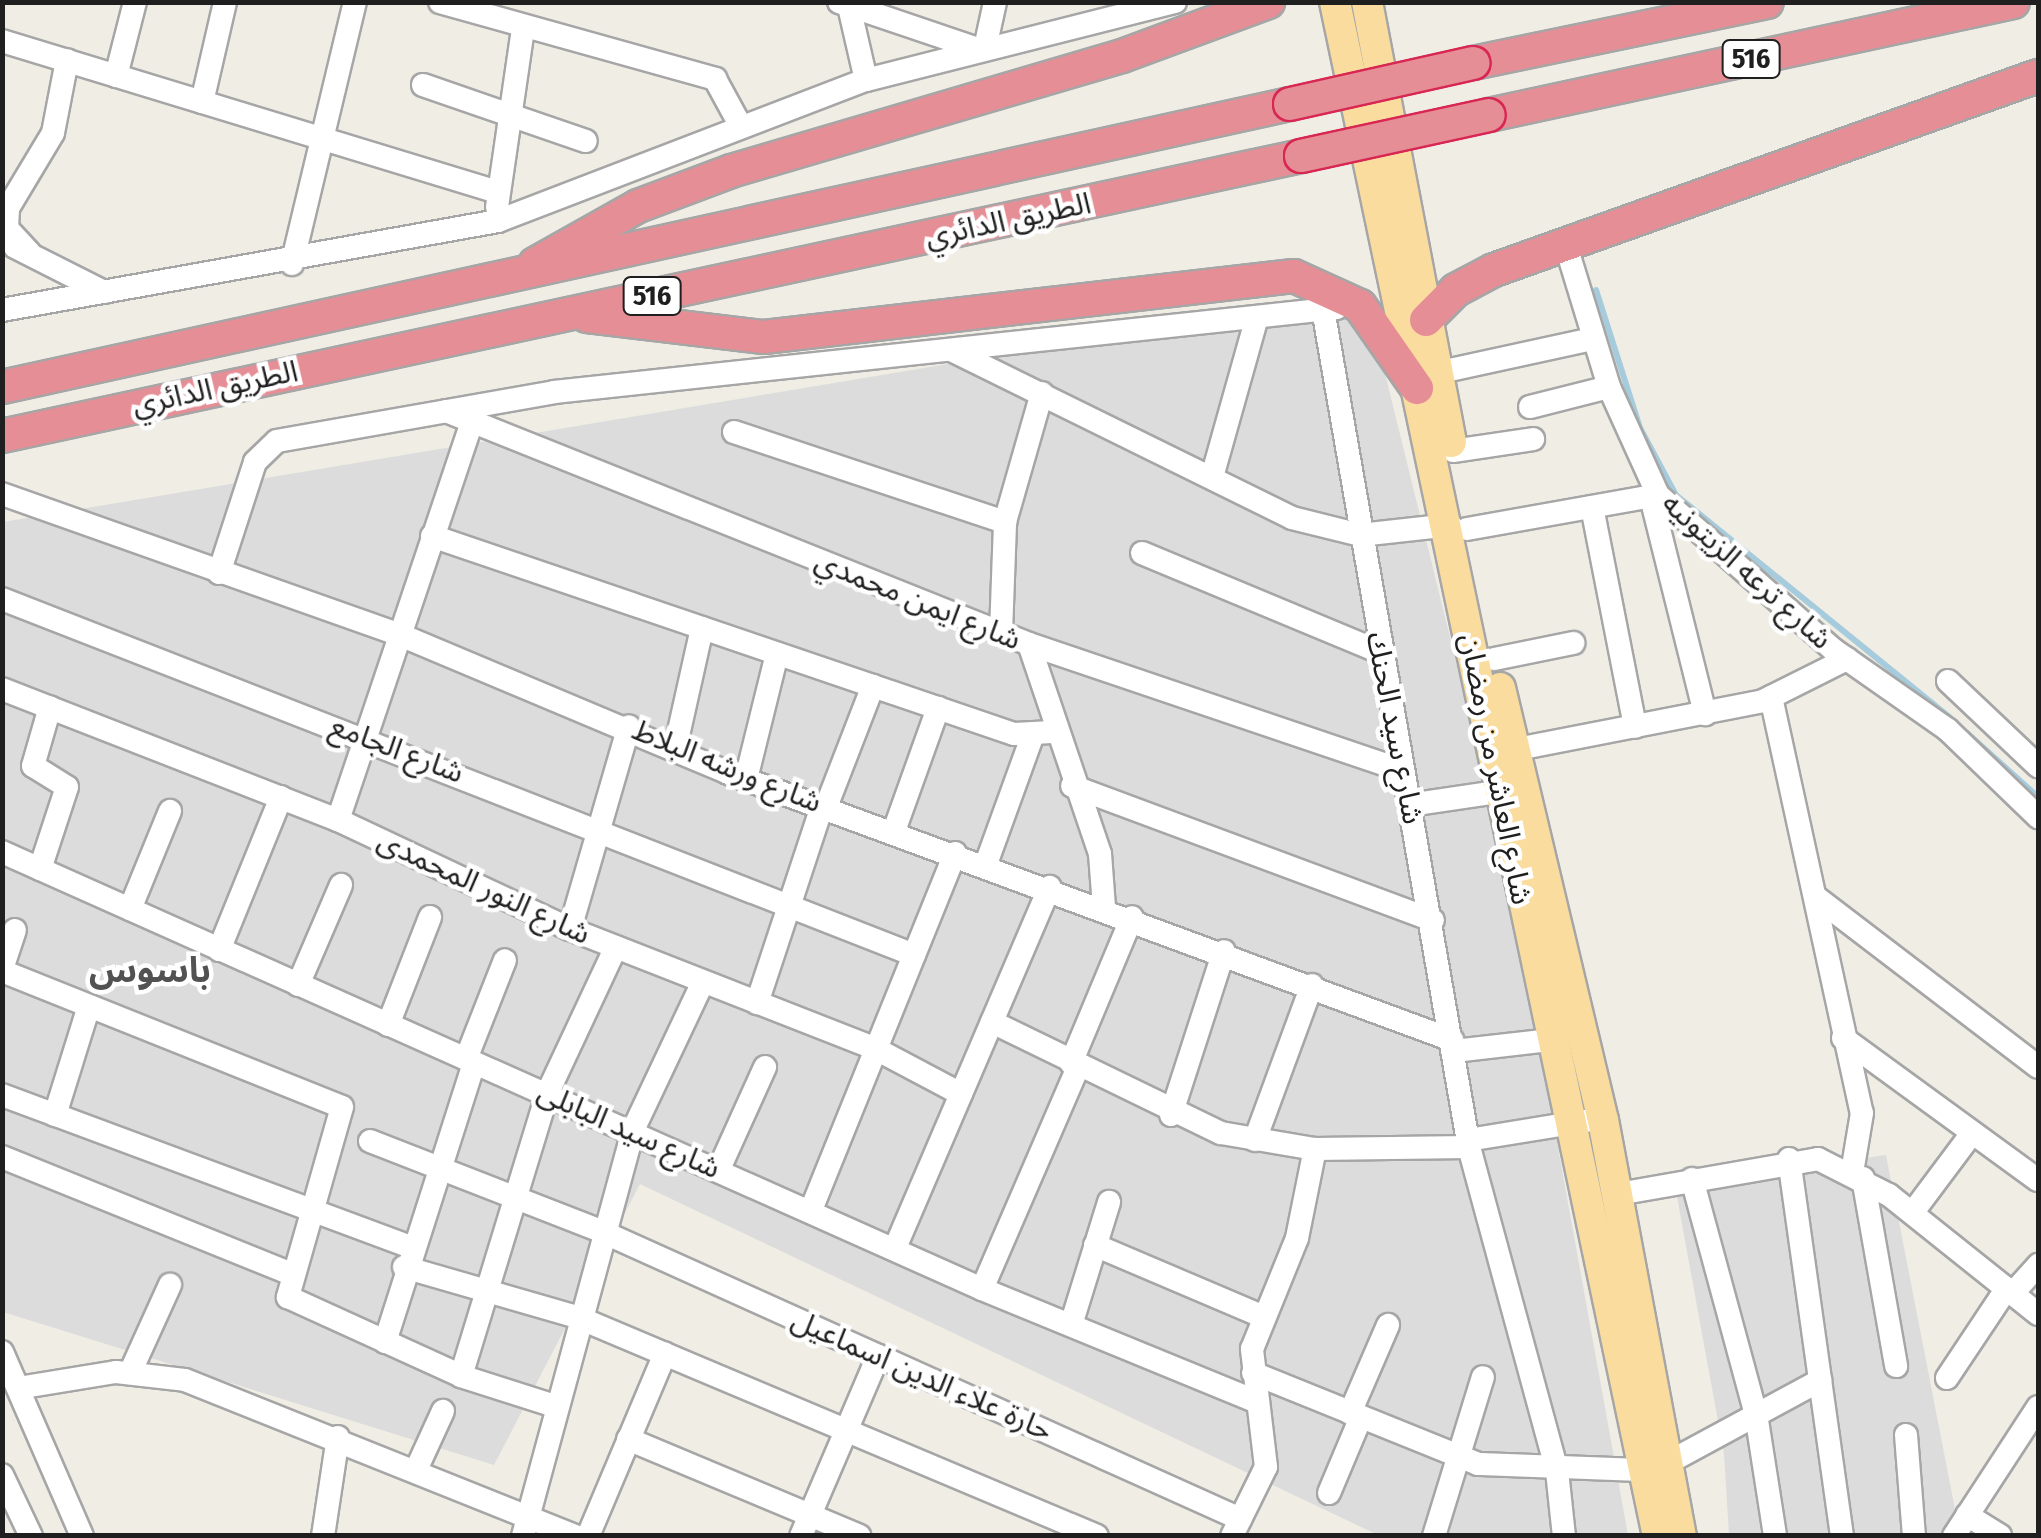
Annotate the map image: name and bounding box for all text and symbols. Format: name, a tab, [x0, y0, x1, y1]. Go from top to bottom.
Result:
road number: 516	[1721, 36, 1781, 82]
street label: الطريق الدائري	[922, 185, 1094, 255]
road number: 516	[622, 273, 682, 319]
street label: الطريق الدائري	[129, 353, 301, 423]
street label: شارع ترعه الزيتونيه	[1655, 485, 1839, 657]
street label: شارع ايمن محمدي	[810, 542, 1026, 658]
street label: شارع سيد الحنك	[1359, 629, 1431, 827]
street label: شارع العاشر من رمضان	[1452, 630, 1540, 908]
street label: شارع الجامع	[325, 707, 469, 791]
street label: شارع ورشه البلاط	[627, 712, 827, 820]
street label: شارع النور المحمدى	[372, 822, 596, 952]
district label: باسوس	[89, 949, 211, 991]
street label: شارع سيد البابلى	[532, 1074, 726, 1186]
street label: حارة علاء الدين اسماعيل	[786, 1301, 1058, 1449]

